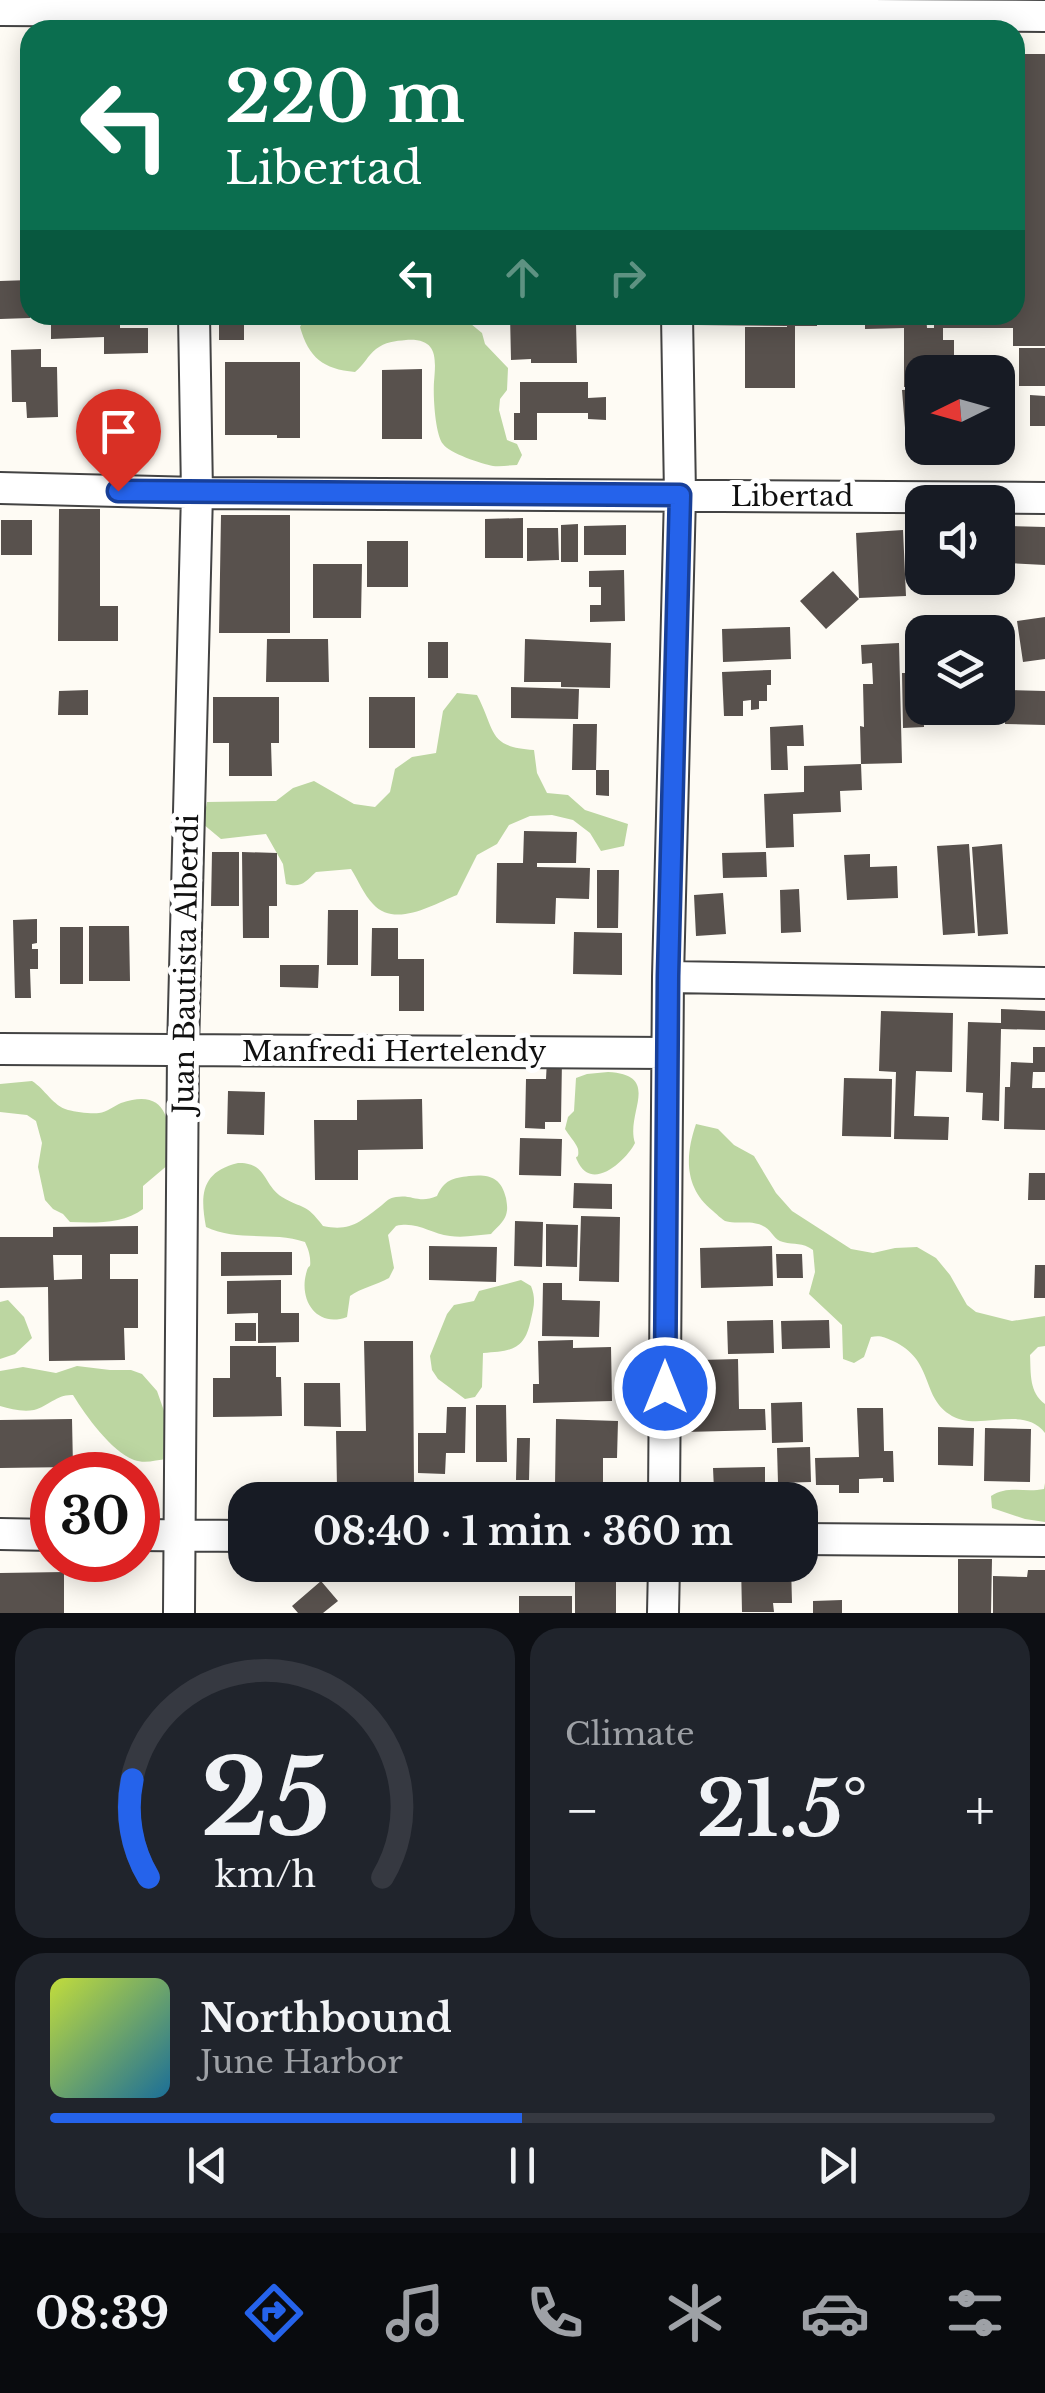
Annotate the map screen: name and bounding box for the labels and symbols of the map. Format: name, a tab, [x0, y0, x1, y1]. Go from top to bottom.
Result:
north arrow	[905, 355, 1015, 465]
pin	[76, 389, 161, 492]
street label: Libertad	[731, 479, 853, 514]
street label: Juan Bautista Alberdi	[166, 814, 206, 1118]
street label: Manfredi Hertelendy	[242, 1034, 546, 1069]
position arrow	[613, 1336, 717, 1440]
speed limit sign: 30	[30, 1452, 160, 1582]

